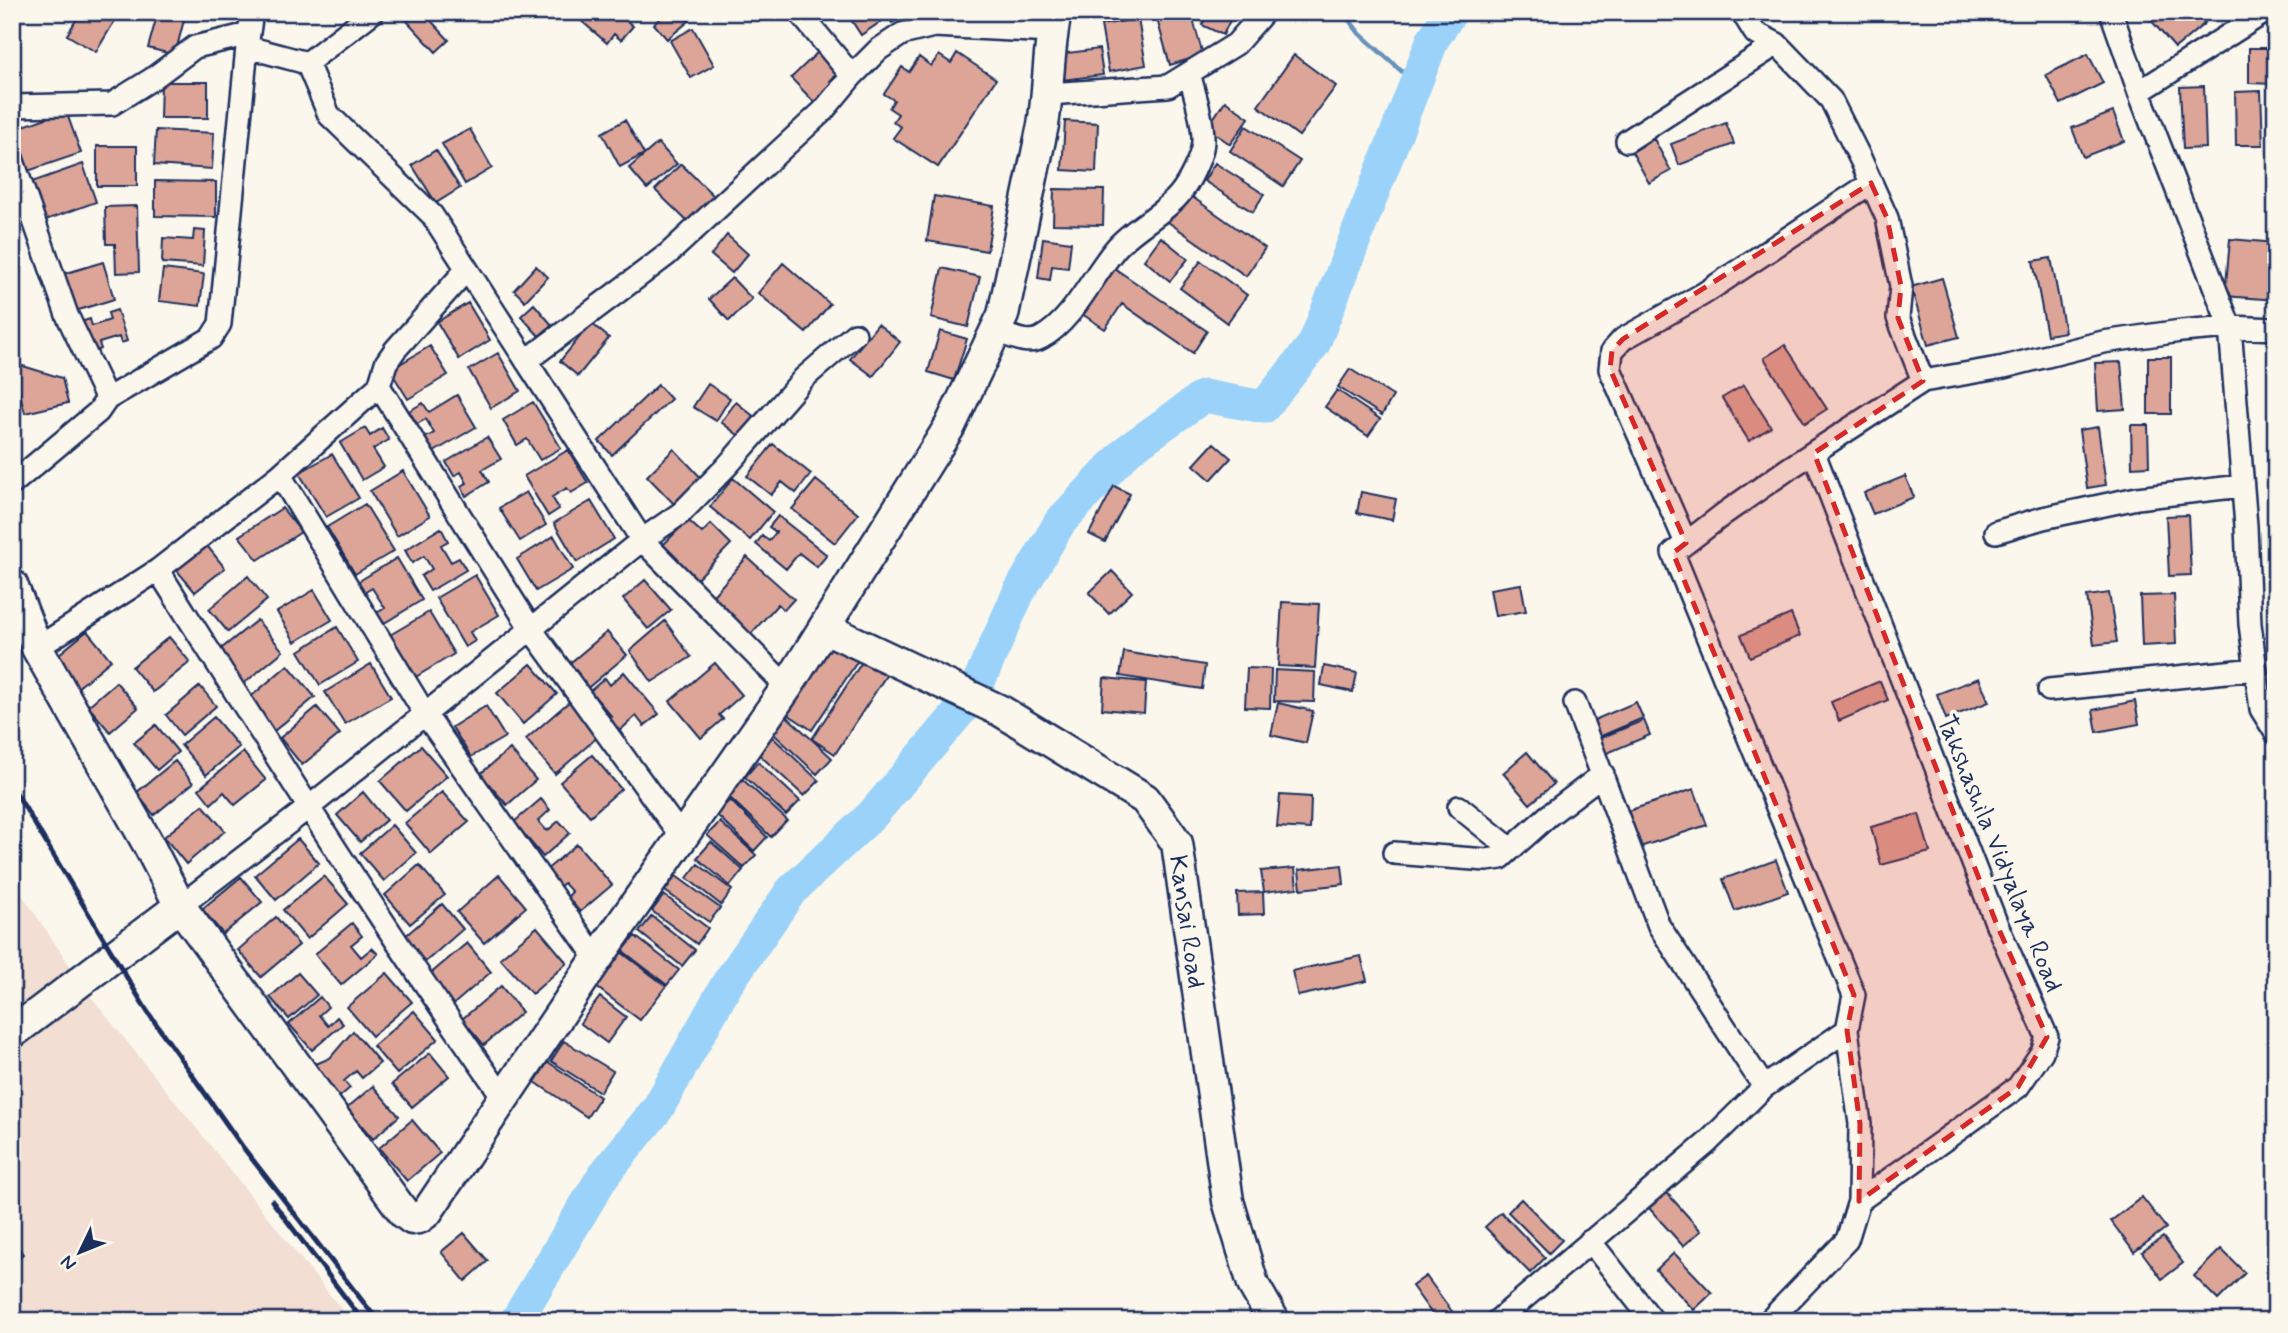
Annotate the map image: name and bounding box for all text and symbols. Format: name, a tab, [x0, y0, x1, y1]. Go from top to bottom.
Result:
street label: Takshashila Vidyalaya Road	[1928, 710, 2070, 997]
street label: Kansai Road	[1160, 853, 1213, 991]
north arrow	[46, 1218, 116, 1288]
text: N	[55, 1249, 82, 1276]

